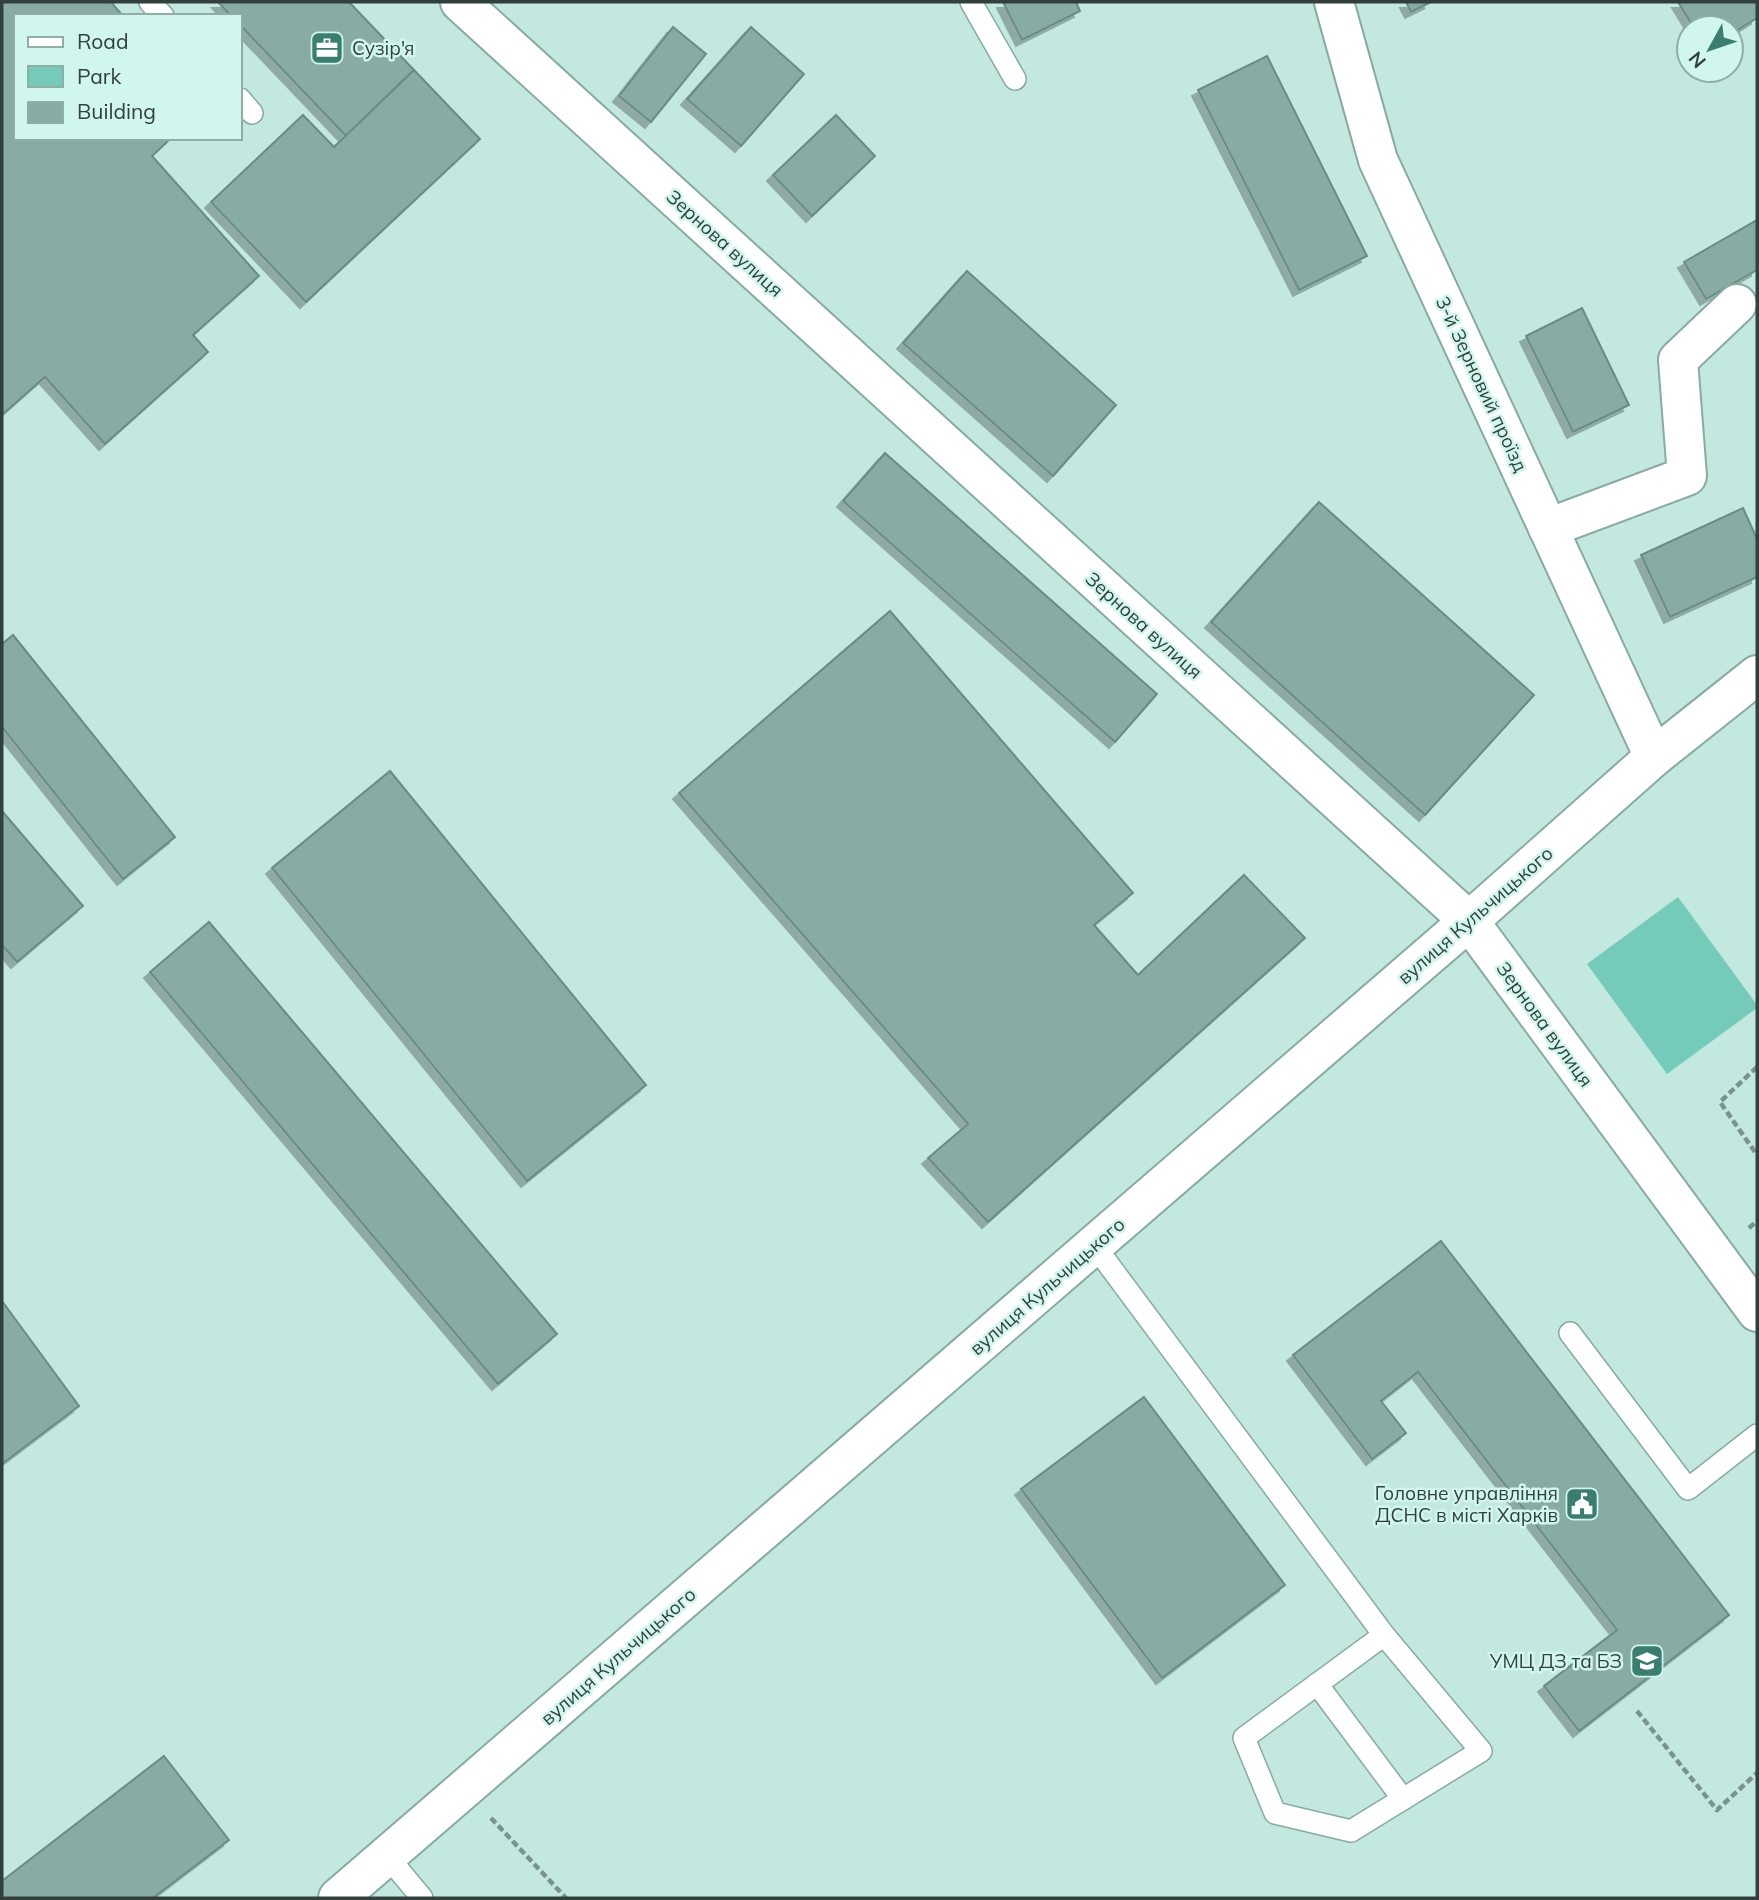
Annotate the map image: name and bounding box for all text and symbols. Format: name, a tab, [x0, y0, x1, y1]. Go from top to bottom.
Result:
legend	[14, 14, 242, 140]
north arrow	[1675, 14, 1745, 84]
text: Road	[77, 28, 128, 54]
office icon: Сузір'я	[308, 29, 346, 67]
place label: Сузір'я	[352, 36, 414, 60]
text: N	[1683, 47, 1711, 73]
text: Park	[77, 63, 121, 89]
text: Building	[77, 98, 156, 124]
street label: Зернова вулиця	[662, 184, 788, 302]
street label: 3-й Зерновий проїзд	[1431, 292, 1533, 476]
street label: Зернова вулиця	[1081, 566, 1207, 684]
street label: вулиця Кульчицького	[1392, 841, 1558, 989]
street label: Зернова вулиця	[1492, 957, 1598, 1091]
street label: вулиця Кульчицького	[964, 1212, 1130, 1360]
place label: Головне управління ДСНС в місті Харків	[1375, 1481, 1558, 1527]
public building icon: Головне управління ДСНС в місті Харків	[1563, 1485, 1601, 1523]
street label: вулиця Кульчицького	[535, 1582, 701, 1730]
school or university icon: УМЦ ДЗ та БЗ	[1628, 1642, 1666, 1680]
place label: УМЦ ДЗ та БЗ	[1489, 1649, 1622, 1673]

